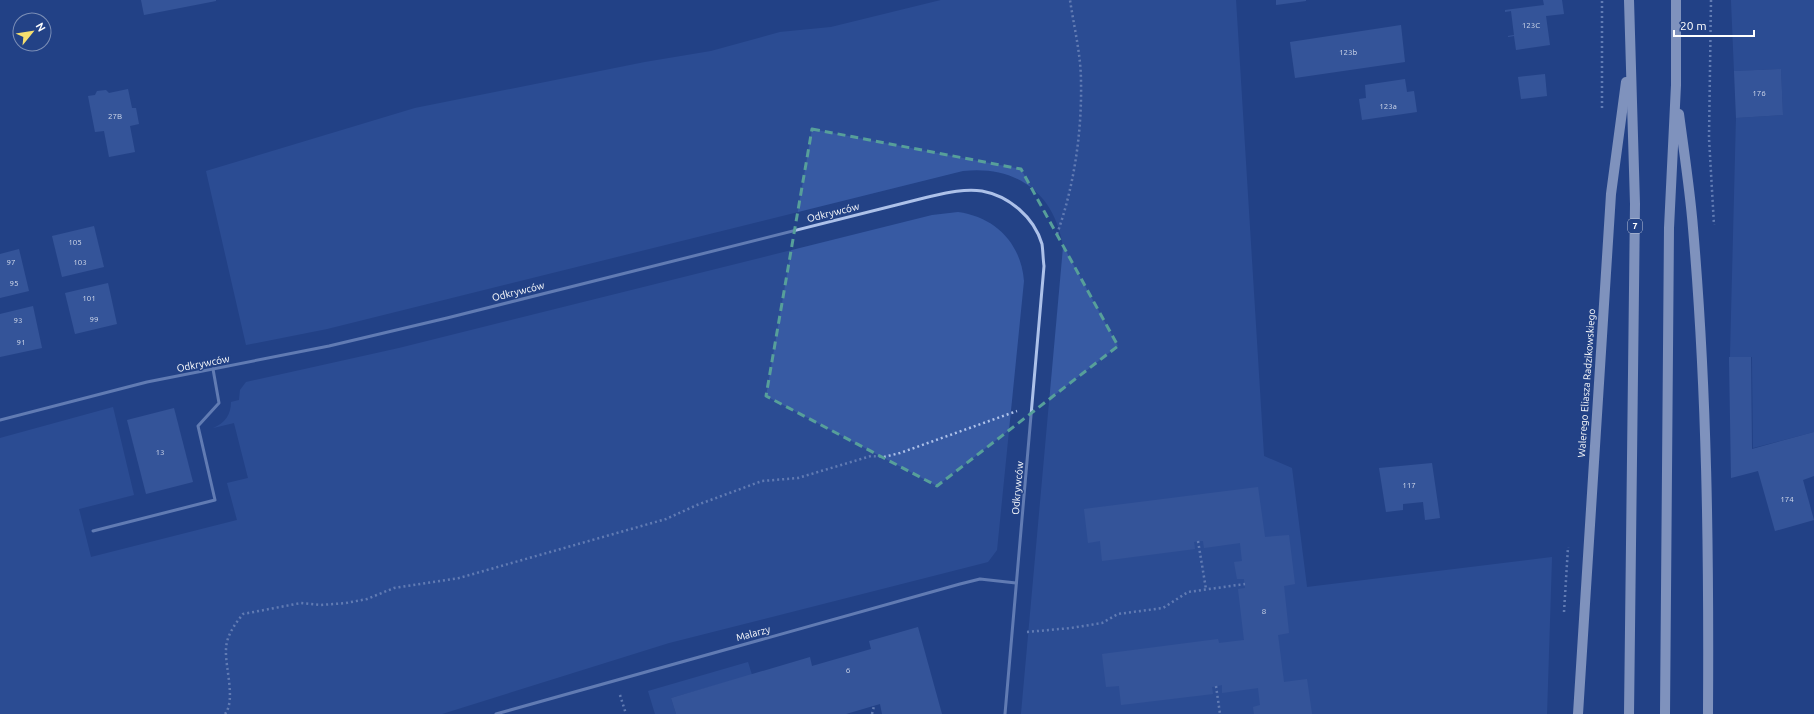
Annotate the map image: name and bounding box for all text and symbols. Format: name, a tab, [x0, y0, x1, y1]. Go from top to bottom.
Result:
north arrow	[12, 12, 52, 52]
scale bar	[1674, 12, 1754, 38]
text: 20 m	[1680, 19, 1707, 32]
text: N	[33, 20, 48, 34]
house number: 123C	[1522, 21, 1540, 30]
house number: 123b	[1339, 48, 1357, 57]
house number: 176	[1752, 89, 1766, 98]
house number: 123a	[1379, 102, 1397, 111]
house number: 27B	[108, 112, 122, 121]
street label: Odkrywców	[806, 201, 861, 224]
road number: 7	[1628, 219, 1642, 233]
house number: 105	[68, 238, 82, 247]
house number: 97	[6, 258, 16, 267]
house number: 103	[73, 258, 87, 267]
house number: 95	[9, 279, 19, 288]
street label: Odkrywców	[491, 280, 546, 303]
house number: 101	[82, 294, 96, 303]
street label: Walerego Eliasza Radzikowskiego	[1576, 308, 1597, 458]
house number: 99	[89, 315, 99, 324]
house number: 93	[13, 316, 23, 325]
house number: 91	[16, 338, 26, 347]
street label: Odkrywców	[176, 353, 231, 374]
house number: 13	[155, 448, 165, 457]
street label: Odkrywców	[1010, 461, 1025, 515]
house number: 117	[1402, 481, 1416, 490]
house number: 174	[1780, 495, 1794, 504]
house number: 8	[1262, 607, 1267, 616]
street label: Malarzy	[735, 624, 772, 643]
house number: 6	[846, 666, 851, 675]

